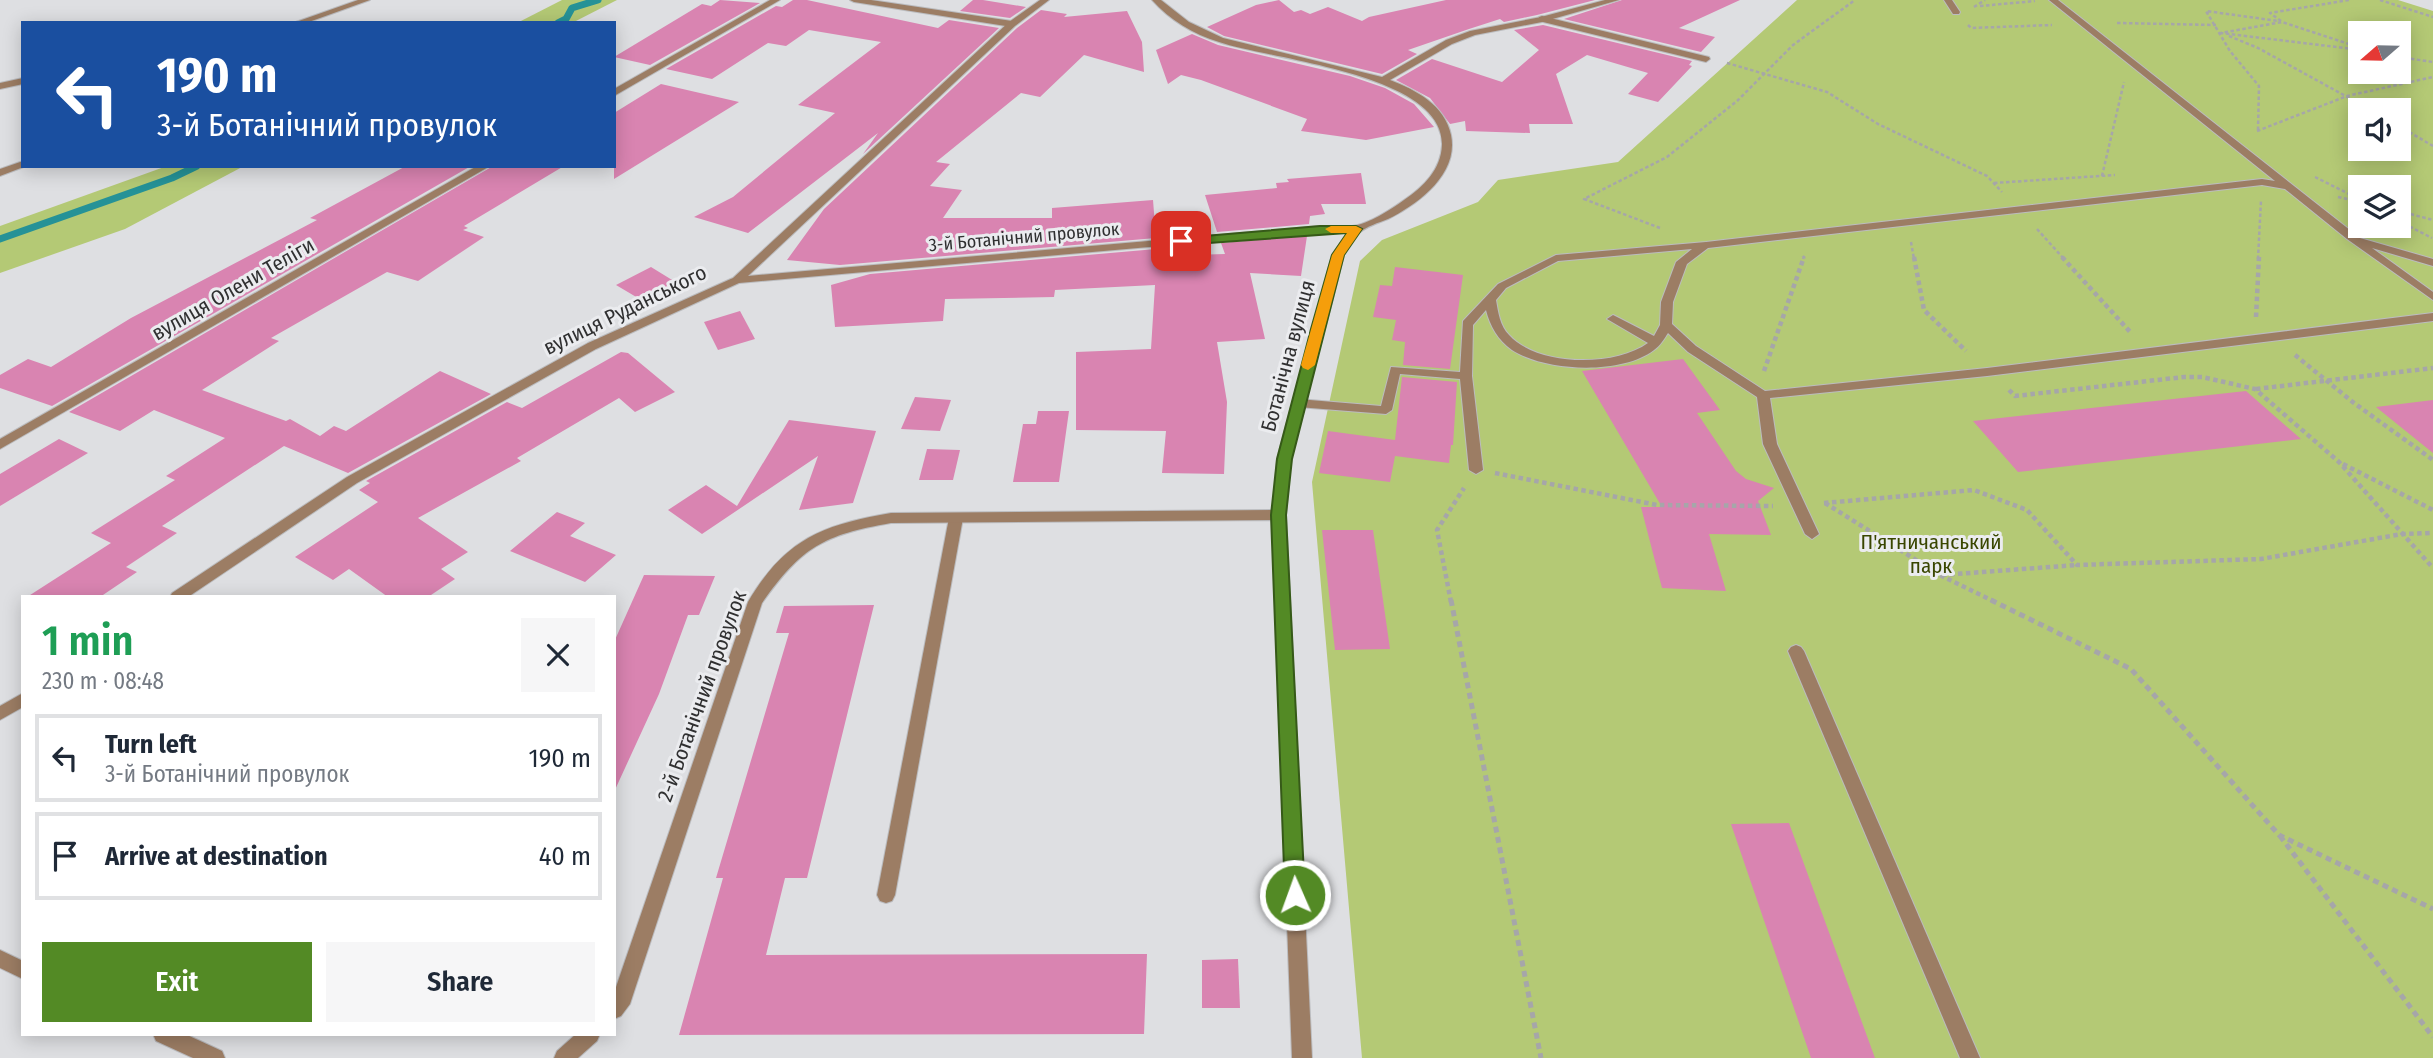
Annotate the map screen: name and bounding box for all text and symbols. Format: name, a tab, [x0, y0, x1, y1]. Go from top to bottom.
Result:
north arrow	[2348, 21, 2412, 84]
map controls	[2348, 21, 2411, 238]
text: 190 m	[157, 46, 277, 105]
icon: left	[42, 49, 133, 140]
button: sound	[2348, 98, 2411, 161]
text: 3-й Ботанічний провулок	[157, 106, 497, 144]
button: layers	[2348, 175, 2411, 238]
pin	[1151, 211, 1211, 271]
street label: 3-й Ботанічний провулок	[928, 218, 1121, 256]
icon: arrive	[1162, 222, 1200, 260]
street label: вулиця Олени Теліги	[147, 232, 319, 346]
street label: вулиця Руданського	[539, 259, 711, 361]
street label: Ботанічна вулиця	[1255, 277, 1321, 435]
park label: П'ятничанський парк	[1861, 529, 2001, 579]
street label: 2-й Ботанічний провулок	[652, 587, 752, 805]
text: 1 min	[42, 616, 133, 666]
button: close	[521, 618, 595, 692]
text: 230 m · 08:48	[42, 667, 164, 695]
text: Turn left	[105, 729, 197, 760]
icon: left	[46, 739, 84, 777]
text: 190 m	[529, 743, 591, 774]
text: 3-й Ботанічний провулок	[105, 760, 349, 788]
icon: arrive	[46, 837, 84, 875]
text: Arrive at destination	[105, 841, 328, 872]
text: 40 m	[539, 841, 591, 872]
position arrow	[1258, 858, 1332, 932]
button: Exit	[42, 942, 312, 1022]
button: Share	[326, 942, 595, 1022]

